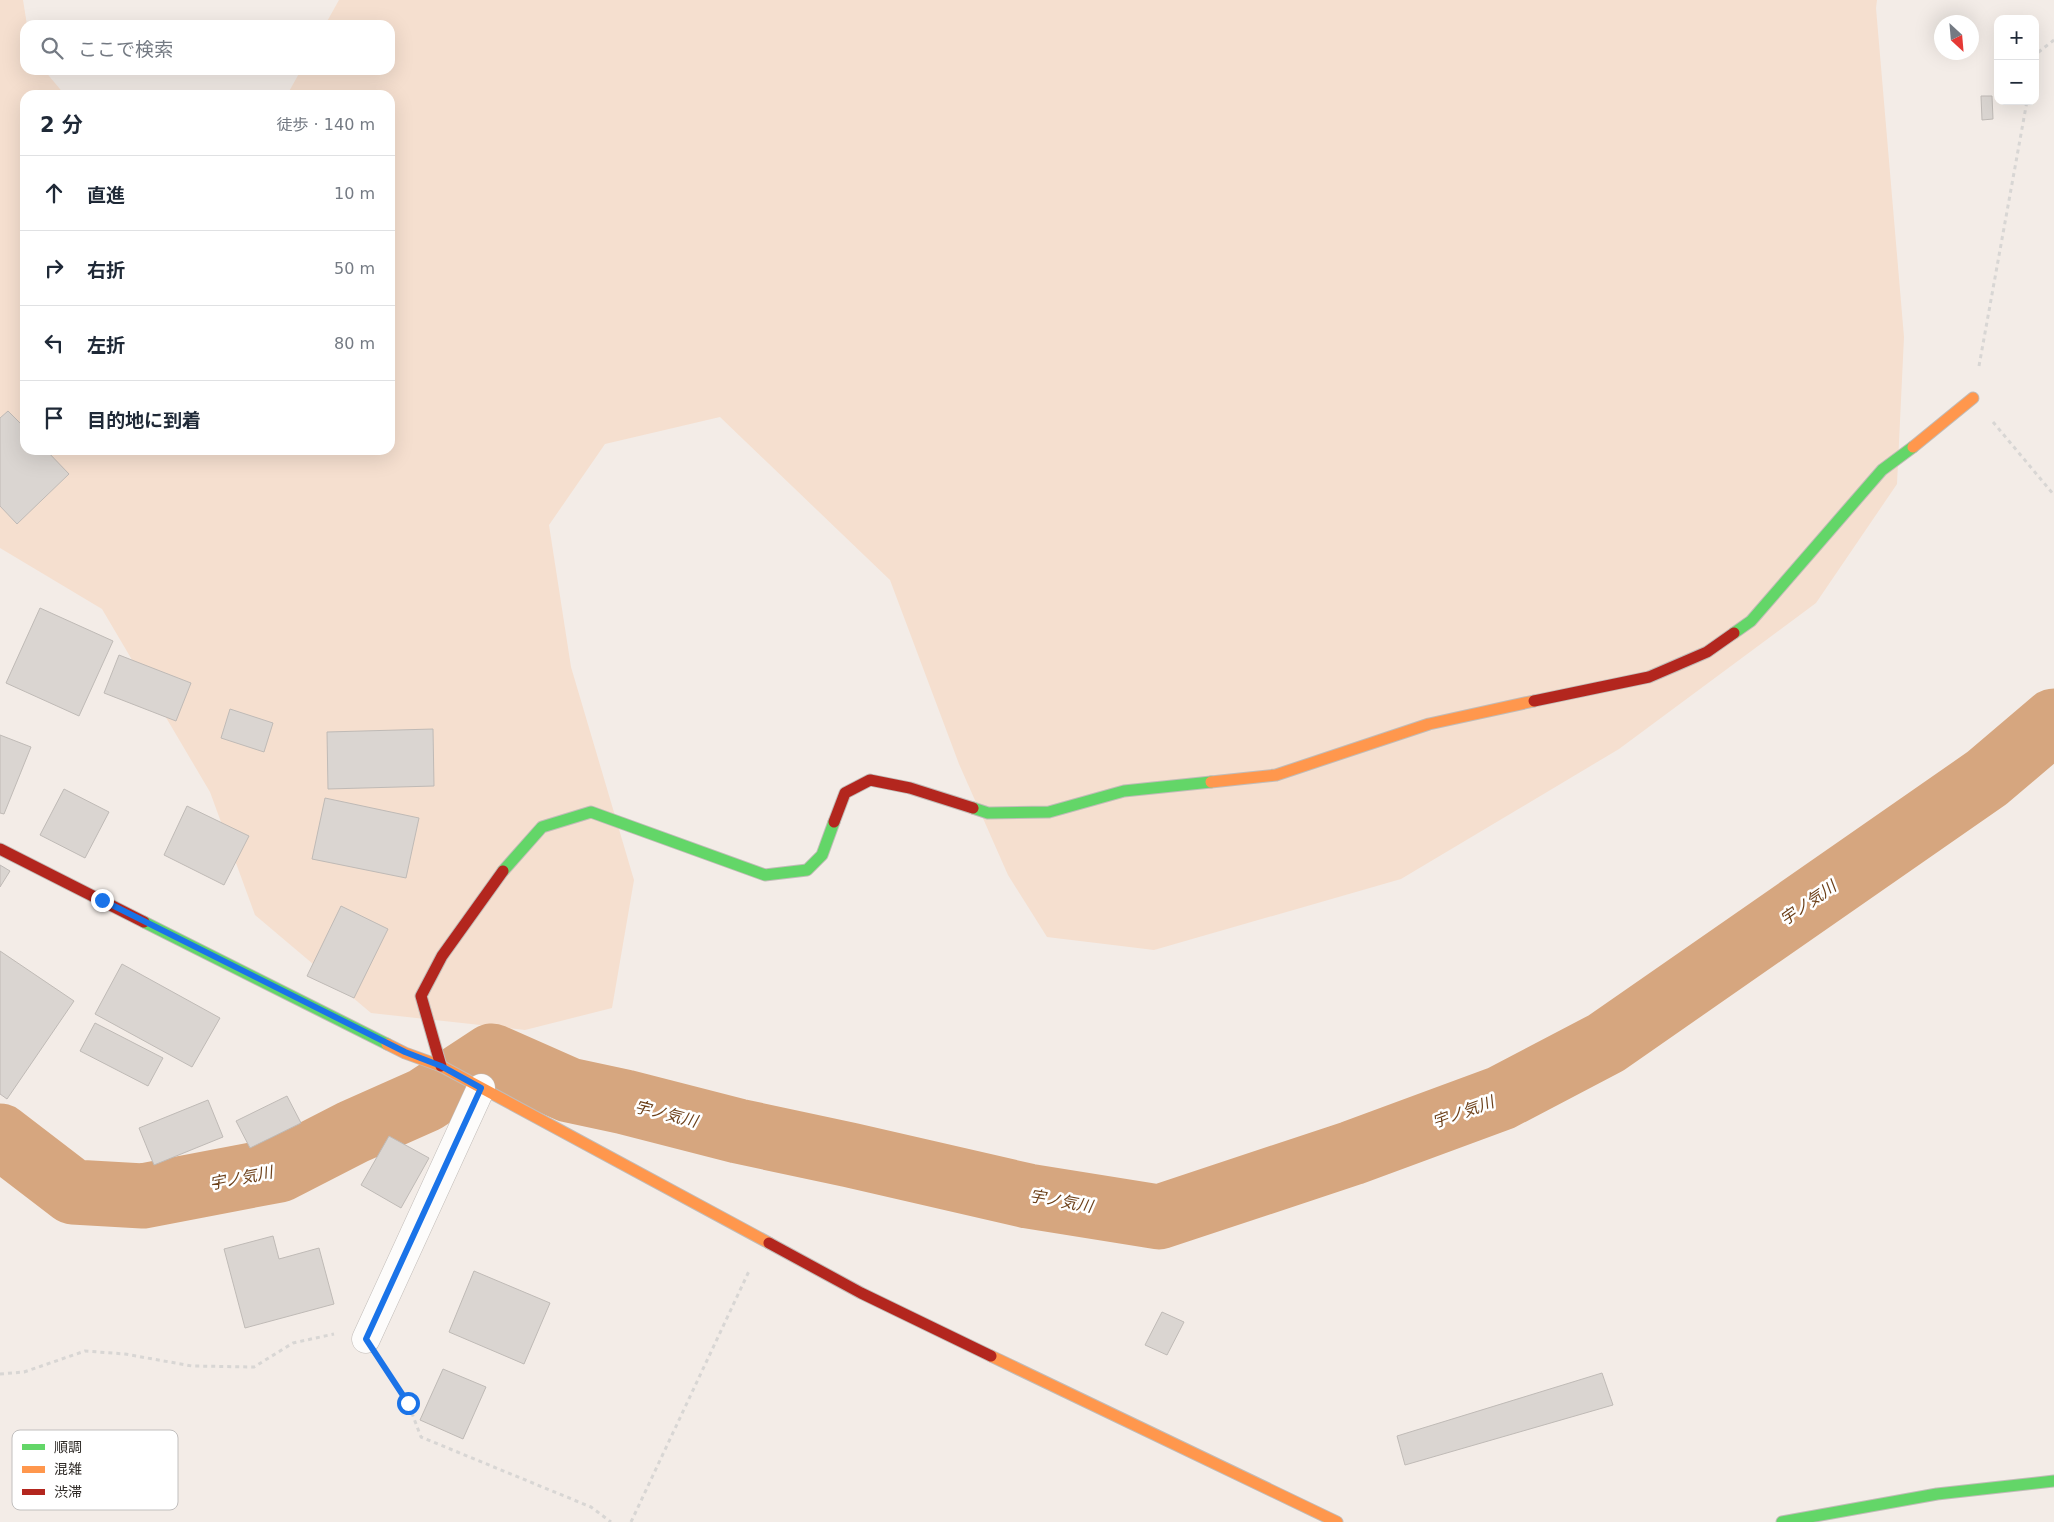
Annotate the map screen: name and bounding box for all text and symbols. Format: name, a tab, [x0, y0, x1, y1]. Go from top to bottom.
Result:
north arrow	[1934, 15, 1979, 60]
map controls	[1994, 15, 2039, 105]
button: +	[1994, 15, 2039, 60]
search box	[20, 20, 395, 75]
icon: search	[38, 34, 66, 62]
text: ここで検索	[78, 38, 173, 60]
button: −	[1994, 60, 2039, 105]
text: 2 分	[40, 113, 83, 137]
text: 徒歩 · 140 m	[277, 115, 375, 134]
icon: ahead	[40, 179, 68, 207]
text: 直進	[87, 184, 125, 206]
text: 10 m	[334, 184, 375, 203]
icon: right	[40, 254, 68, 282]
text: 右折	[87, 259, 125, 281]
text: 50 m	[334, 259, 375, 278]
icon: left	[40, 329, 68, 357]
text: 左折	[87, 334, 125, 356]
text: 80 m	[334, 334, 375, 353]
icon: arrive	[40, 404, 68, 432]
text: 目的地に到着	[87, 409, 201, 431]
water label: 宇ノ気川	[1776, 876, 1841, 929]
route end	[91, 889, 114, 912]
water label: 宇ノ気川	[1430, 1091, 1498, 1132]
water label: 宇ノ気川	[633, 1097, 701, 1131]
water label: 宇ノ気川	[208, 1162, 276, 1193]
water label: 宇ノ気川	[1028, 1186, 1096, 1216]
route start	[397, 1392, 420, 1415]
legend	[12, 1430, 178, 1510]
text: 順調	[54, 1439, 82, 1455]
text: 混雑	[54, 1461, 82, 1477]
text: 渋滞	[54, 1484, 82, 1500]

